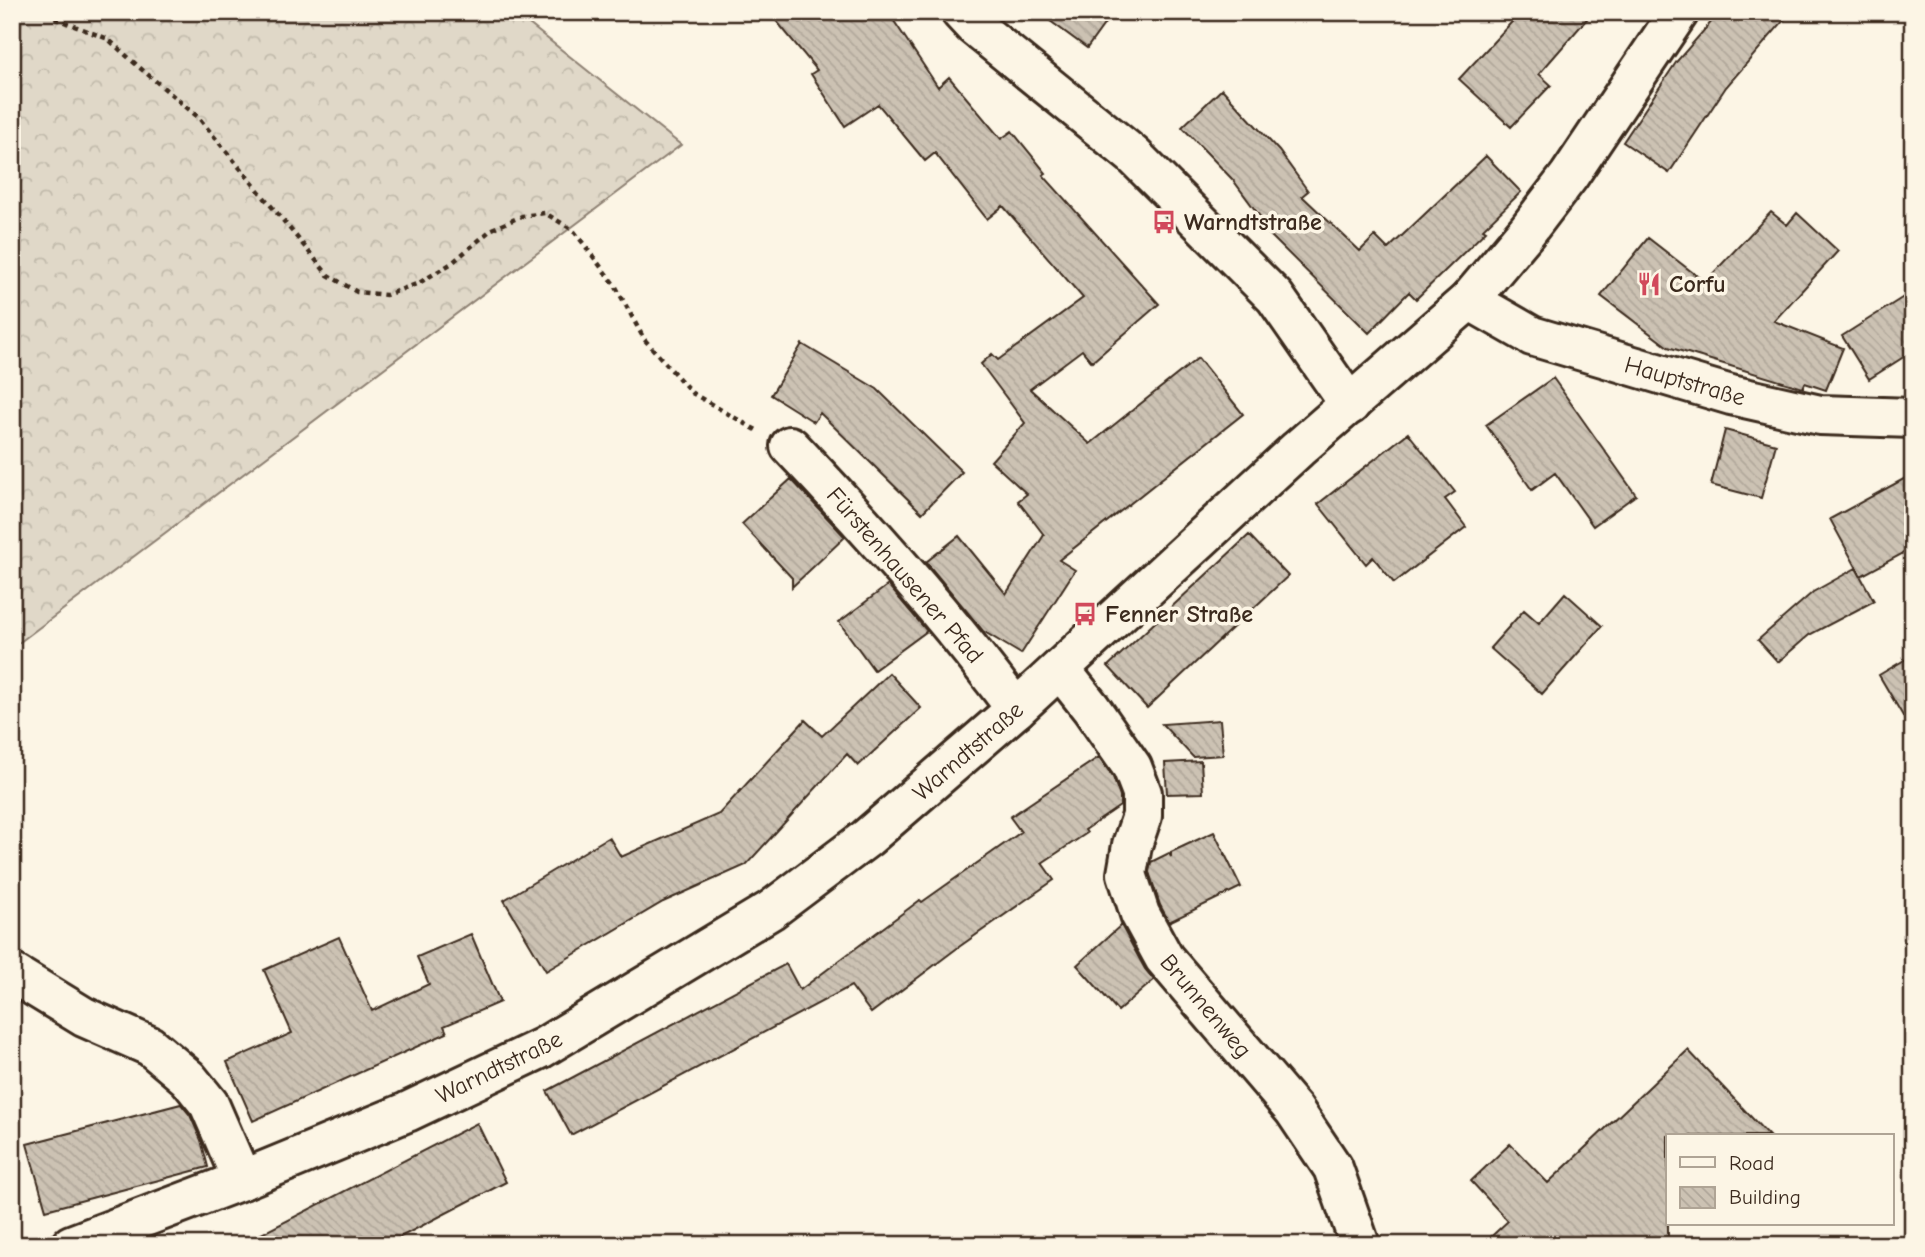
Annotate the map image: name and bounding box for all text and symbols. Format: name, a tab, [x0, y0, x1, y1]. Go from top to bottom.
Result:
bus stop icon: Warndtstraße	[1150, 208, 1178, 236]
place label: Warndtstraße	[1184, 208, 1322, 236]
restaurant icon: Corfu	[1635, 270, 1663, 298]
place label: Corfu	[1669, 270, 1726, 298]
street label: Hauptstraße	[1621, 350, 1749, 412]
street label: Fürstenhausener Pfad	[821, 481, 989, 669]
bus stop icon: Fenner Straße	[1071, 600, 1099, 628]
place label: Fenner Straße	[1105, 600, 1253, 628]
street label: Warndtstraße	[907, 696, 1029, 806]
street label: Brunnenweg	[1154, 948, 1258, 1064]
street label: Warndtstraße	[431, 1024, 567, 1110]
legend	[1666, 1134, 1894, 1226]
text: Road	[1729, 1151, 1774, 1175]
text: Building	[1729, 1185, 1801, 1209]

